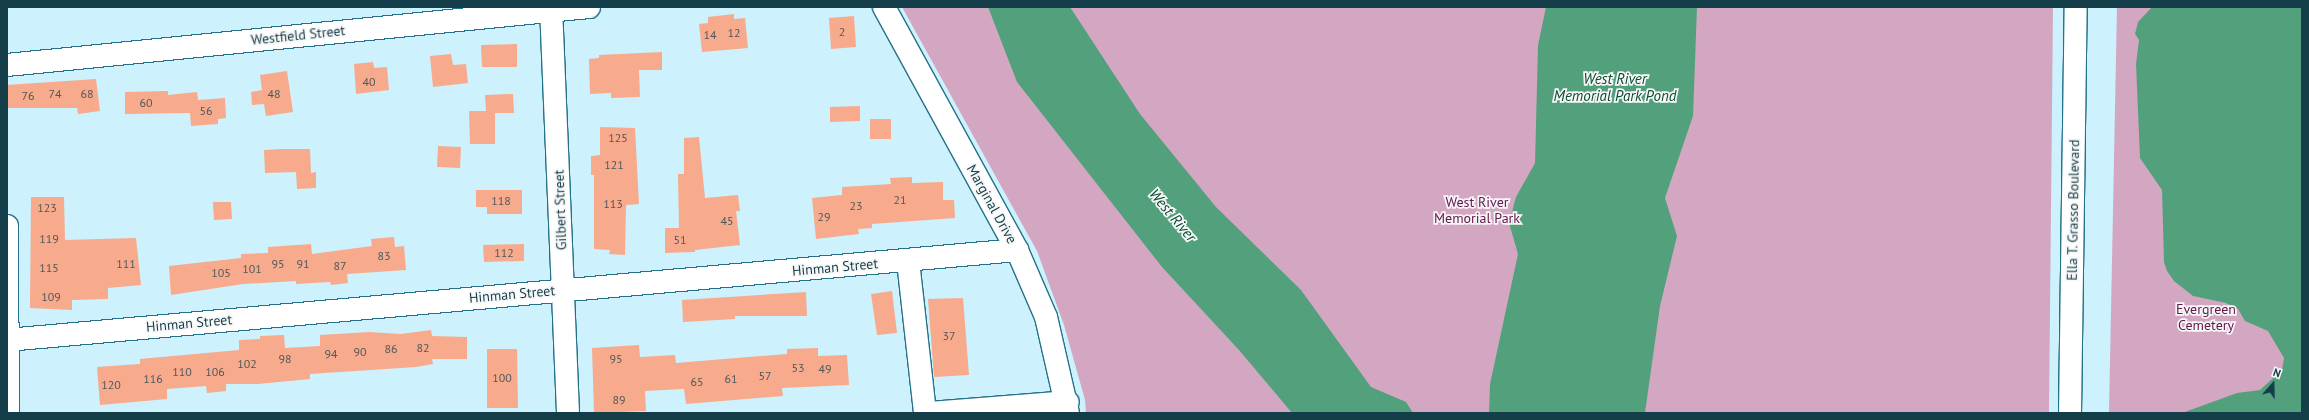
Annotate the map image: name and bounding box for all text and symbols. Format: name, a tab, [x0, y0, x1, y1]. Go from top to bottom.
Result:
street label: Westfield Street	[250, 22, 346, 48]
house number: 2	[839, 25, 845, 39]
house number: 12	[727, 26, 741, 40]
house number: 14	[703, 28, 717, 42]
water label: West River Memorial Park Pond	[1553, 69, 1677, 104]
house number: 40	[362, 75, 376, 89]
house number: 74	[48, 87, 62, 101]
house number: 68	[80, 87, 94, 101]
house number: 48	[267, 87, 281, 101]
house number: 76	[21, 89, 35, 103]
house number: 60	[139, 96, 153, 110]
house number: 56	[199, 104, 213, 118]
house number: 125	[608, 131, 628, 145]
street label: Ella T. Grasso Boulevard	[2063, 138, 2083, 282]
house number: 121	[604, 158, 624, 172]
street label: Marginal Drive	[963, 162, 1021, 246]
street label: Gilbert Street	[550, 169, 570, 251]
water label: West River	[1146, 185, 1200, 245]
house number: 21	[893, 193, 907, 207]
house number: 118	[491, 194, 511, 208]
park label: West River Memorial Park	[1434, 194, 1520, 226]
house number: 113	[603, 197, 623, 211]
house number: 23	[849, 199, 863, 213]
house number: 123	[37, 201, 57, 215]
house number: 29	[817, 210, 831, 224]
house number: 45	[720, 214, 734, 228]
house number: 119	[39, 232, 59, 246]
house number: 51	[673, 233, 687, 247]
house number: 112	[494, 246, 514, 260]
house number: 83	[377, 249, 391, 263]
street label: Hinman Street	[791, 255, 879, 279]
house number: 111	[116, 257, 136, 271]
house number: 95	[271, 257, 285, 271]
house number: 91	[296, 257, 310, 271]
house number: 87	[333, 259, 347, 273]
house number: 115	[39, 261, 59, 275]
house number: 101	[242, 262, 262, 276]
house number: 105	[211, 266, 231, 280]
street label: Hinman Street	[468, 282, 556, 306]
house number: 109	[41, 290, 61, 304]
park label: Evergreen Cemetery	[2176, 301, 2236, 334]
street label: Hinman Street	[145, 311, 233, 335]
house number: 37	[942, 329, 956, 343]
house number: 82	[416, 341, 430, 355]
house number: 86	[384, 342, 398, 356]
house number: 90	[353, 345, 367, 359]
house number: 94	[324, 347, 338, 361]
house number: 98	[278, 352, 292, 366]
house number: 95	[609, 352, 623, 366]
house number: 102	[237, 357, 257, 371]
house number: 53	[791, 361, 805, 375]
house number: 49	[818, 362, 832, 376]
north arrow	[2253, 364, 2293, 404]
house number: 110	[172, 365, 192, 379]
house number: 106	[205, 365, 225, 379]
text: N	[2271, 365, 2283, 381]
house number: 57	[758, 369, 772, 383]
house number: 100	[492, 371, 512, 385]
house number: 116	[143, 372, 163, 386]
house number: 61	[724, 372, 738, 386]
house number: 65	[690, 375, 704, 389]
house number: 120	[101, 378, 121, 392]
house number: 89	[612, 393, 626, 407]

